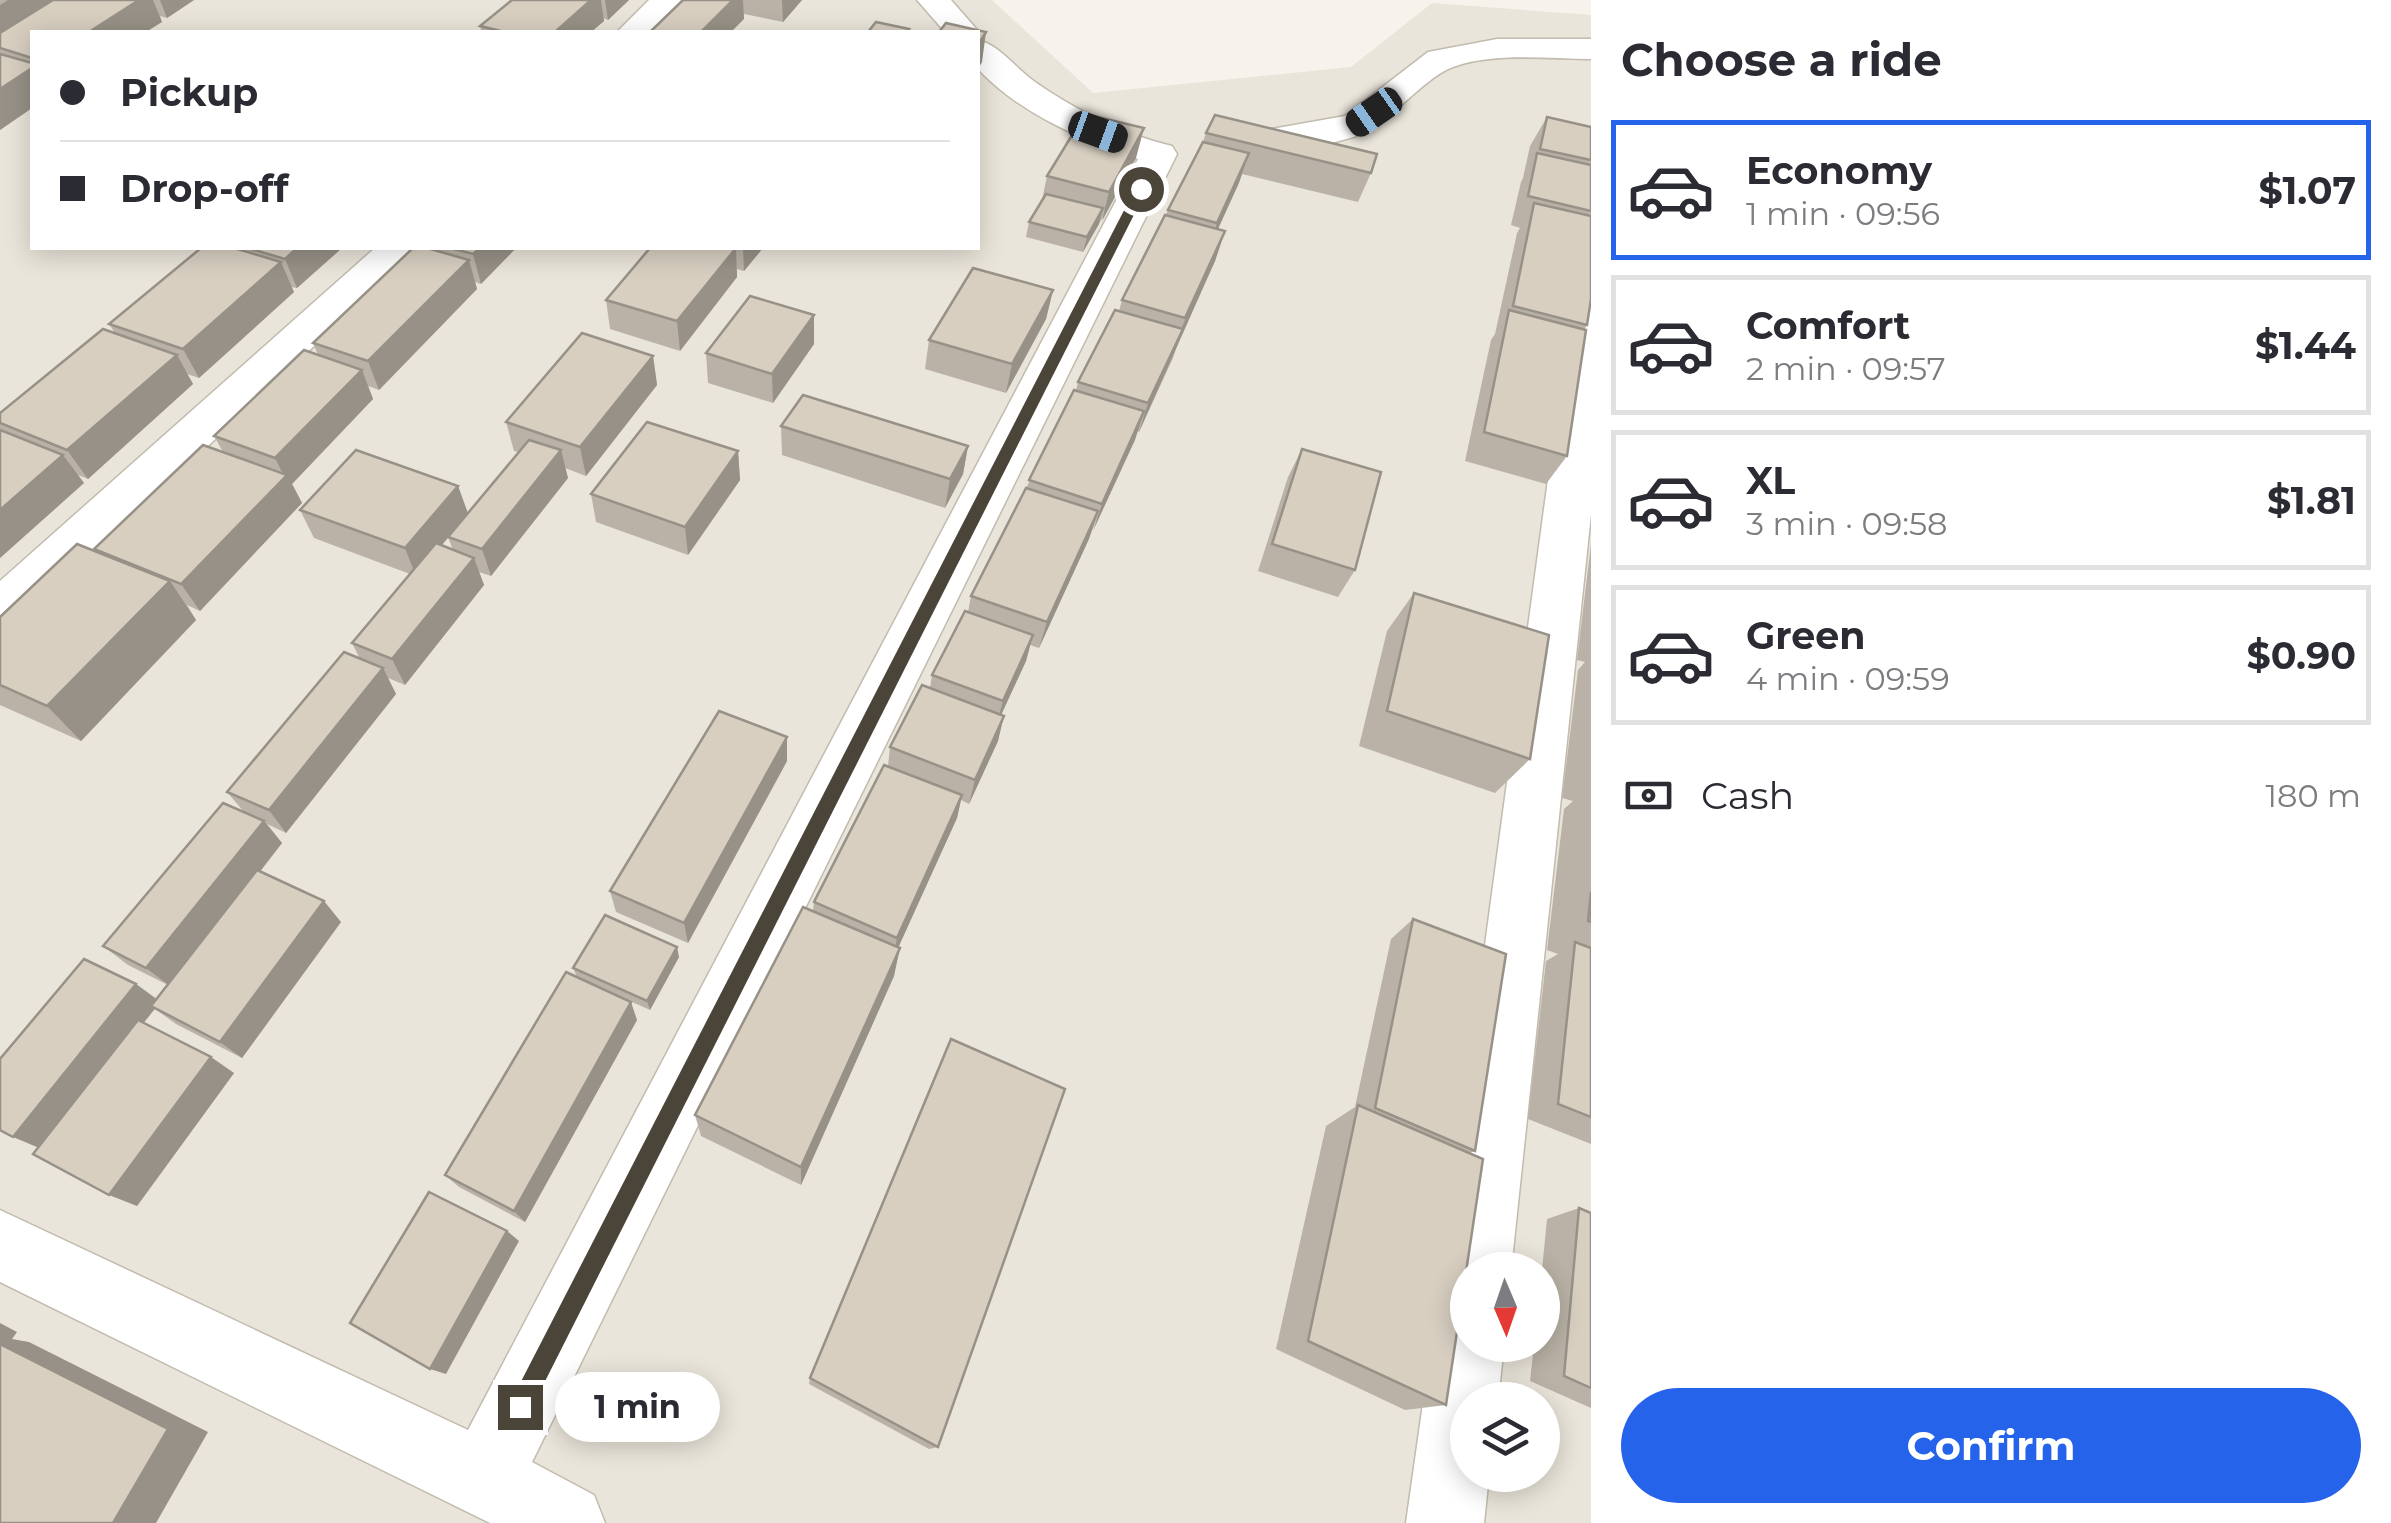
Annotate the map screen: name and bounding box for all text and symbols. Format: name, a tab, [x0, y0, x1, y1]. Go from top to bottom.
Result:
text: Choose a ride	[1621, 32, 1942, 87]
text: Pickup	[120, 69, 258, 116]
car	[1341, 83, 1407, 141]
car	[1065, 108, 1131, 156]
icon: car	[1626, 145, 1716, 235]
text: Economy	[1746, 147, 1932, 194]
text: Drop-off	[120, 165, 289, 212]
route start	[1119, 167, 1164, 212]
text: $1.07	[2259, 167, 2356, 214]
text: 1 min · 09:56	[1746, 194, 1940, 233]
icon: car	[1626, 300, 1716, 390]
text: Comfort	[1746, 302, 1910, 349]
text: $1.44	[2255, 322, 2356, 369]
text: 2 min · 09:57	[1746, 349, 1946, 388]
icon: car	[1626, 455, 1716, 545]
text: XL	[1746, 457, 1795, 504]
text: $1.81	[2267, 477, 2356, 524]
text: 3 min · 09:58	[1746, 504, 1947, 543]
icon: car	[1626, 610, 1716, 700]
text: Green	[1746, 612, 1866, 659]
text: $0.90	[2246, 632, 2356, 679]
text: 4 min · 09:59	[1746, 659, 1950, 698]
icon: cash	[1621, 768, 1676, 823]
text: Cash	[1701, 772, 1794, 819]
text: 180 m	[2266, 776, 2361, 815]
north arrow	[1450, 1252, 1560, 1362]
map controls	[1450, 1252, 1560, 1492]
callout: 1 min	[555, 1372, 720, 1442]
button: layers	[1450, 1382, 1560, 1492]
route end	[498, 1385, 543, 1430]
text: 1 min	[594, 1387, 681, 1426]
button: Confirm	[1621, 1388, 2361, 1503]

